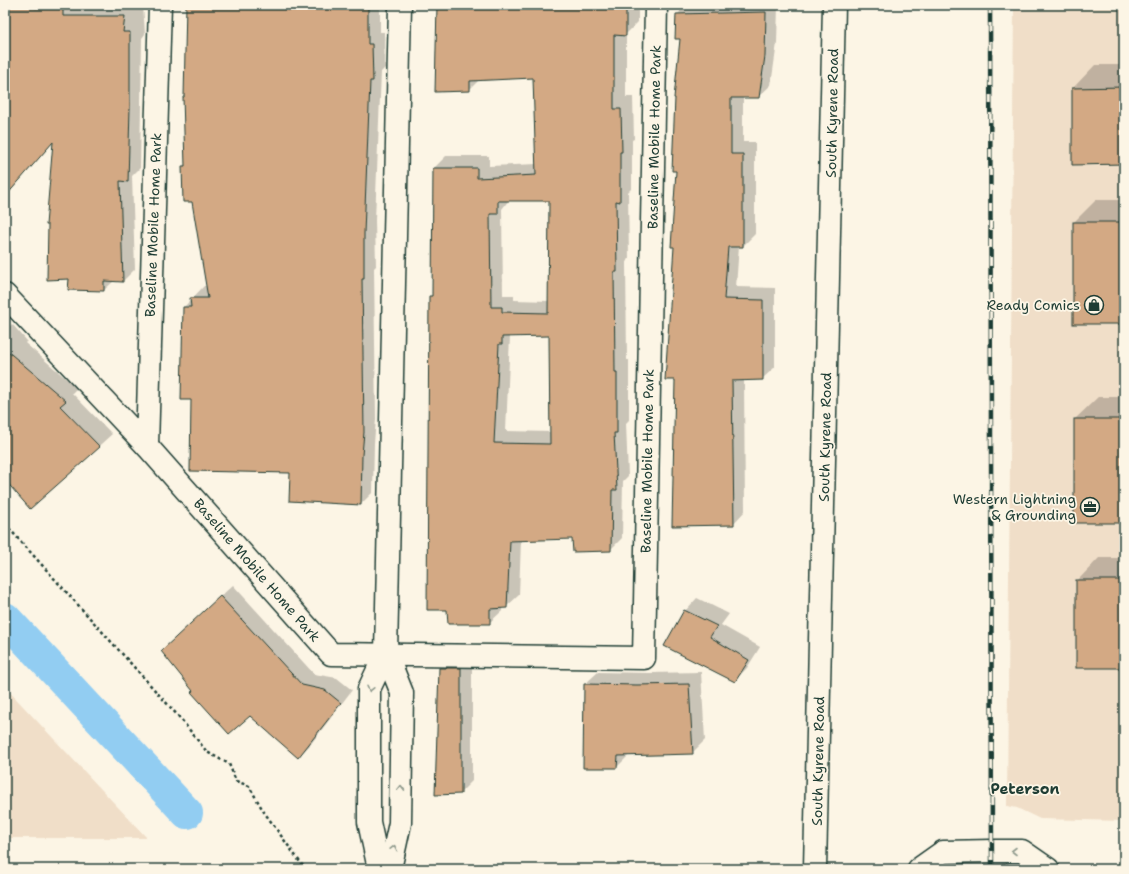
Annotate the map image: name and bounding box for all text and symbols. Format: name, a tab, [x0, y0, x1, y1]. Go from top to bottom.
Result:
street label: Baseline Mobile Home Park	[643, 45, 665, 229]
street label: South Kyrene Road	[822, 48, 842, 178]
street label: Baseline Mobile Home Park	[141, 133, 165, 317]
shop icon: Ready Comics	[1083, 294, 1105, 316]
place label: Ready Comics	[987, 296, 1080, 314]
street label: Baseline Mobile Home Park	[636, 369, 658, 553]
street label: South Kyrene Road	[815, 372, 835, 502]
place label: Western Lightning & Grounding	[953, 490, 1076, 524]
street label: Baseline Mobile Home Park	[190, 495, 324, 645]
office icon: Western Lightning & Grounding	[1079, 496, 1101, 518]
one-way arrow	[367, 686, 375, 692]
street label: South Kyrene Road	[808, 696, 828, 826]
district label: Peterson	[991, 779, 1060, 799]
one-way arrow	[397, 785, 405, 791]
one-way arrow	[390, 845, 398, 851]
one-way arrow	[1011, 847, 1017, 855]

